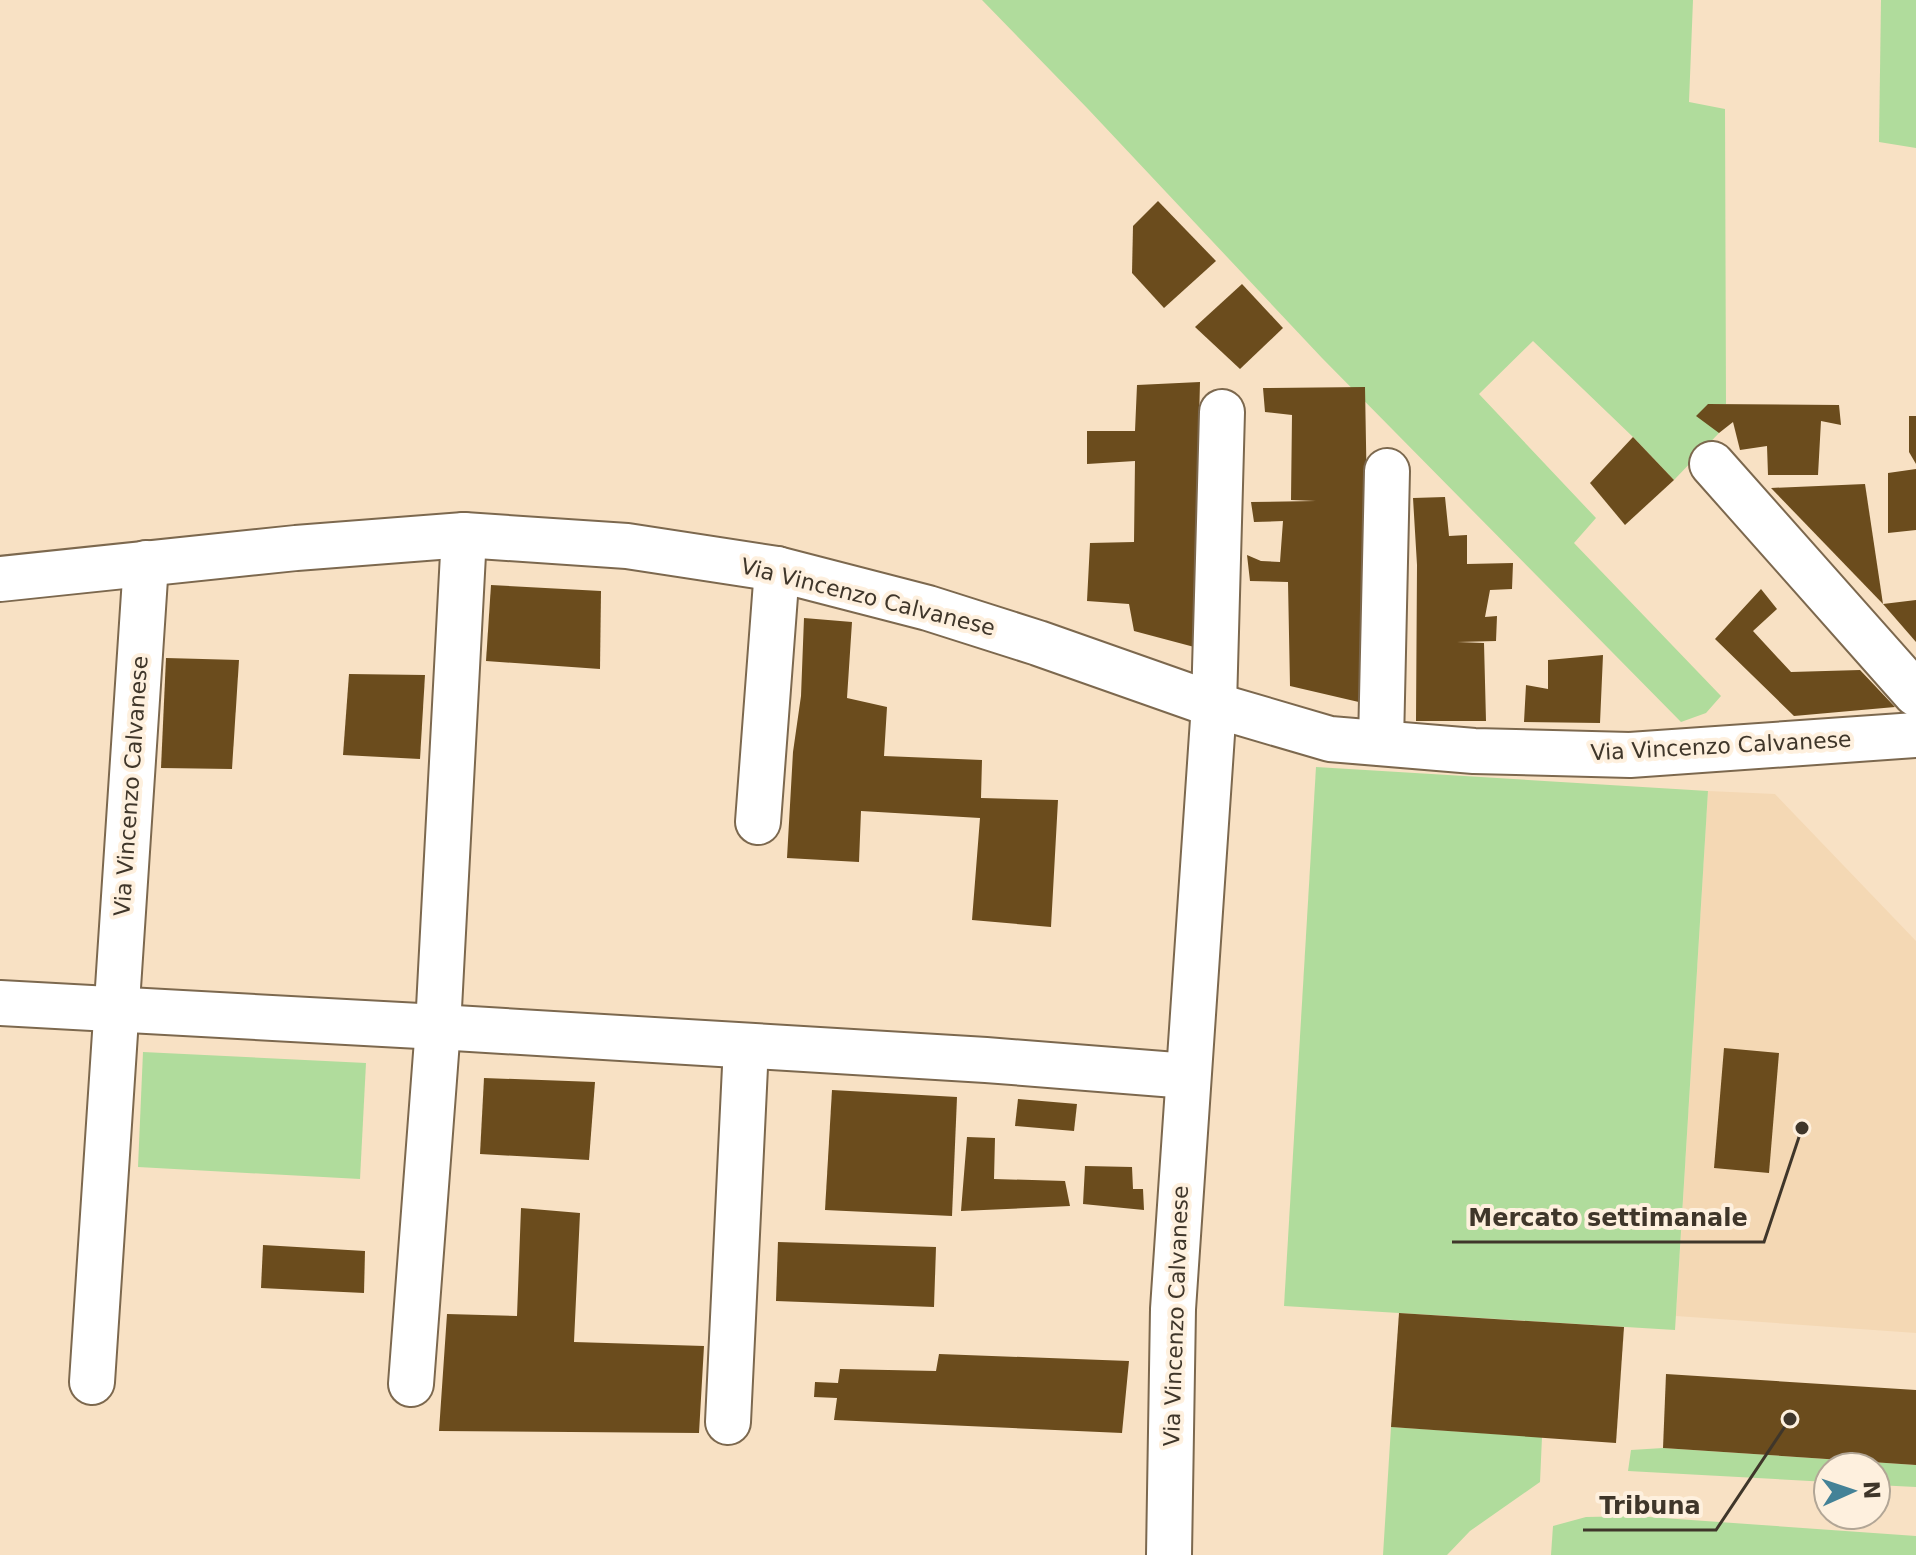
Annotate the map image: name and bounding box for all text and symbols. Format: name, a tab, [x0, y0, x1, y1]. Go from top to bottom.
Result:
street label: Via Vincenzo Calvanese	[738, 553, 998, 641]
street label: Via Vincenzo Calvanese	[109, 655, 153, 917]
street label: Via Vincenzo Calvanese	[1590, 727, 1852, 765]
street label: Via Vincenzo Calvanese	[1159, 1185, 1193, 1447]
callout: Mercato settimanale	[1452, 1194, 1764, 1242]
text: Mercato settimanale	[1468, 1204, 1748, 1232]
north arrow	[1812, 1451, 1892, 1531]
text: N	[1859, 1480, 1884, 1500]
callout: Tribuna	[1583, 1482, 1716, 1530]
text: Tribuna	[1599, 1492, 1701, 1520]

